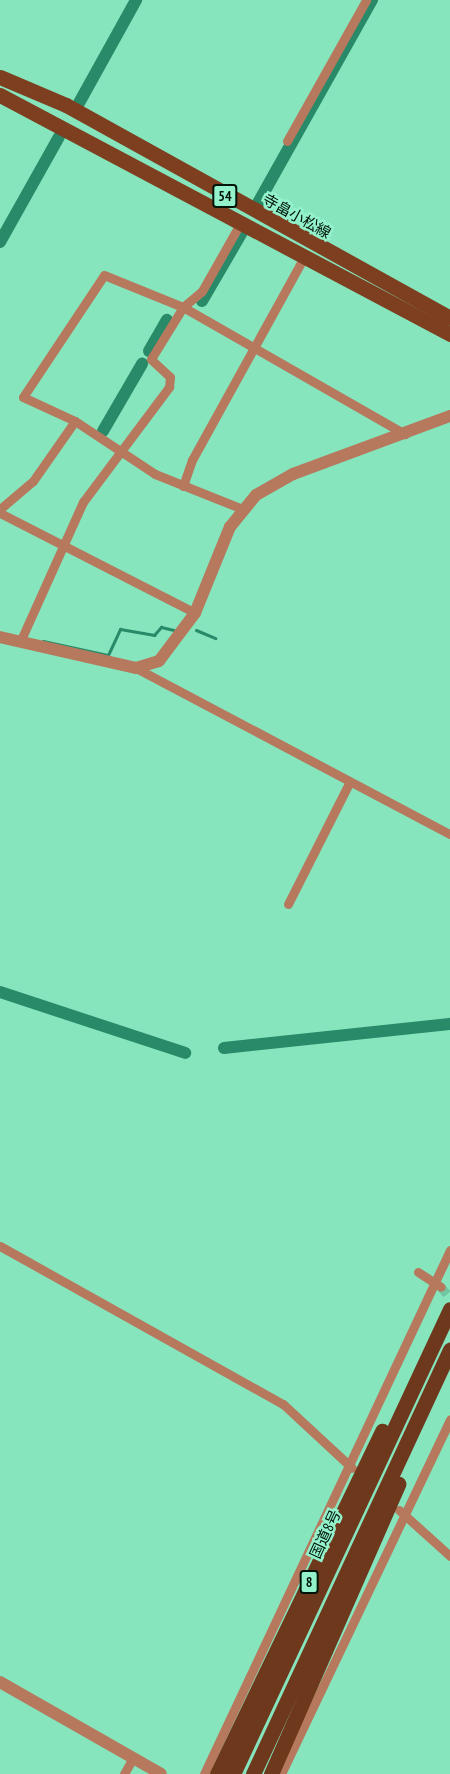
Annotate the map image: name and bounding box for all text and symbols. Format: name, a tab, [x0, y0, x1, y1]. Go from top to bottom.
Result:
road number: 54	[212, 185, 238, 207]
street label: 寺畠小松線	[260, 190, 334, 242]
street label: 国道8号	[306, 1507, 344, 1561]
road number: 8	[298, 1571, 320, 1593]

